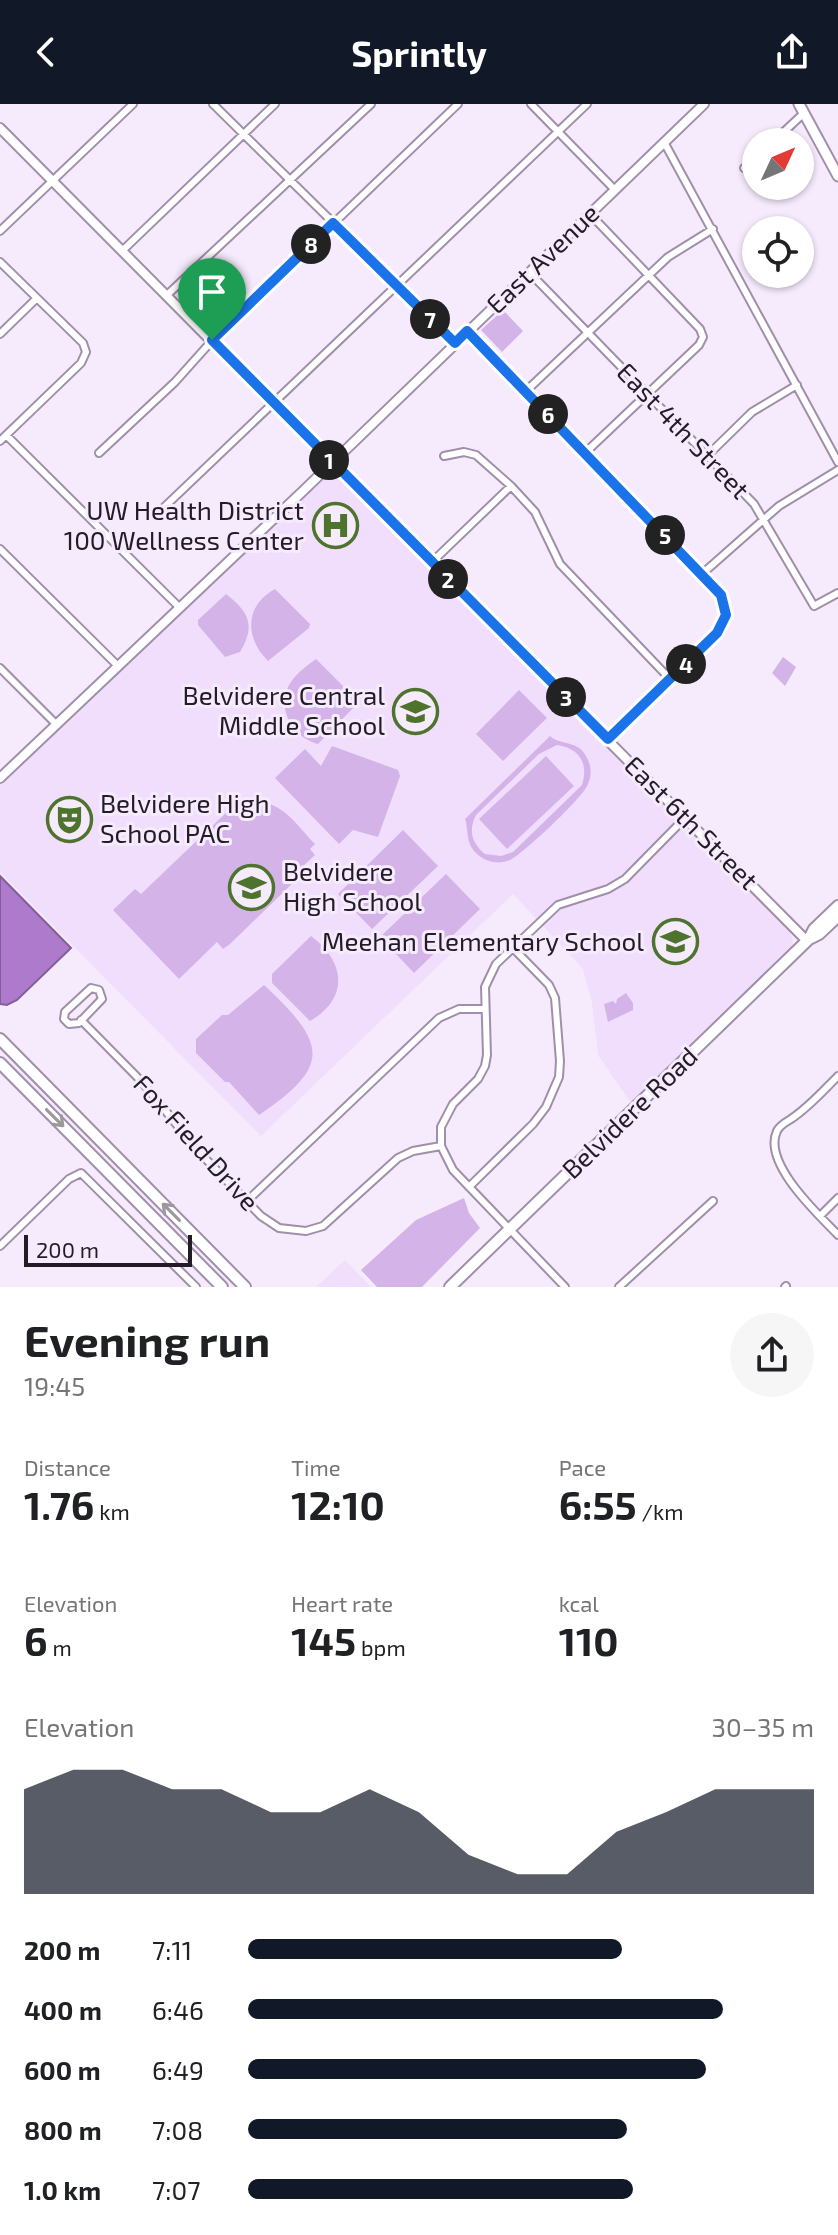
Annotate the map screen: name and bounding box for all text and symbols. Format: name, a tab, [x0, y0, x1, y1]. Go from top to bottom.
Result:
icon: back	[24, 30, 68, 74]
icon: share	[770, 30, 814, 74]
text: Sprintly	[351, 31, 487, 74]
north arrow	[742, 128, 814, 200]
map controls	[742, 128, 814, 288]
street label: East Avenue	[479, 197, 605, 319]
button: locate	[742, 216, 814, 288]
pin: 8	[291, 224, 331, 264]
text: 8	[304, 231, 318, 257]
pin	[178, 258, 246, 340]
icon: arrive	[190, 270, 234, 314]
pin: 7	[410, 299, 450, 339]
text: 7	[424, 306, 436, 332]
street label: East 4th Street	[612, 356, 757, 504]
pin: 6	[528, 394, 568, 434]
text: 6	[542, 401, 554, 427]
pin: 1	[309, 440, 349, 480]
text: 1	[324, 447, 334, 473]
place label: UW Health District 100 Wellness Center	[64, 494, 304, 555]
hospital icon: UW Health District 100 Wellness Center	[311, 502, 359, 550]
pin: 5	[645, 515, 685, 555]
text: 5	[659, 522, 671, 548]
pin: 2	[428, 559, 468, 599]
text: 2	[442, 566, 454, 592]
pin: 4	[666, 644, 706, 684]
text: 4	[679, 651, 693, 677]
pin: 3	[546, 677, 586, 717]
place label: Belvidere Central Middle School	[183, 679, 385, 740]
text: 3	[560, 684, 572, 710]
school or university icon: Belvidere Central Middle School	[392, 687, 440, 735]
street label: East 6th Street	[619, 749, 765, 895]
place label: Belvidere High School PAC	[100, 787, 270, 848]
theatre icon: Belvidere High School PAC	[45, 795, 93, 843]
place label: Belvidere High School	[283, 855, 422, 916]
school or university icon: Belvidere High School	[228, 863, 276, 911]
school or university icon: Meehan Elementary School	[651, 918, 699, 966]
place label: Meehan Elementary School	[322, 925, 644, 956]
street label: Belvidere Road	[555, 1040, 703, 1184]
street label: Fox Field Drive	[128, 1068, 266, 1216]
one-way arrow	[45, 1108, 64, 1127]
one-way arrow	[161, 1202, 180, 1222]
scale bar	[24, 1231, 192, 1267]
text: 200 m	[36, 1236, 99, 1262]
text: Evening run	[24, 1313, 270, 1366]
button: share	[730, 1313, 814, 1397]
text: 19:45	[24, 1370, 85, 1401]
text: Distance	[24, 1454, 111, 1480]
text: Time	[291, 1454, 341, 1480]
text: Pace	[559, 1454, 606, 1480]
text: 1.76	[24, 1480, 94, 1528]
text: 12:10	[291, 1480, 385, 1528]
text: 6:55	[559, 1480, 637, 1528]
text: km	[94, 1498, 130, 1524]
text: /km	[637, 1498, 683, 1524]
text: Elevation	[24, 1590, 117, 1616]
text: Heart rate	[291, 1590, 393, 1616]
text: kcal	[559, 1590, 599, 1616]
text: 6	[24, 1616, 48, 1664]
text: 145	[291, 1616, 356, 1664]
text: 110	[559, 1616, 618, 1664]
text: m	[48, 1634, 72, 1660]
text: bpm	[356, 1634, 406, 1660]
text: Elevation	[24, 1711, 134, 1742]
text: 30–35 m	[712, 1711, 814, 1742]
text: 200 m	[24, 1934, 100, 1965]
text: 7:11	[152, 1934, 192, 1965]
text: 400 m	[24, 1994, 102, 2025]
text: 6:46	[152, 1994, 204, 2025]
text: 600 m	[24, 2054, 101, 2085]
text: 6:49	[152, 2054, 204, 2085]
text: 800 m	[24, 2114, 102, 2145]
text: 7:08	[152, 2114, 203, 2145]
text: 1.0 km	[24, 2174, 101, 2205]
text: 7:07	[152, 2174, 200, 2205]

